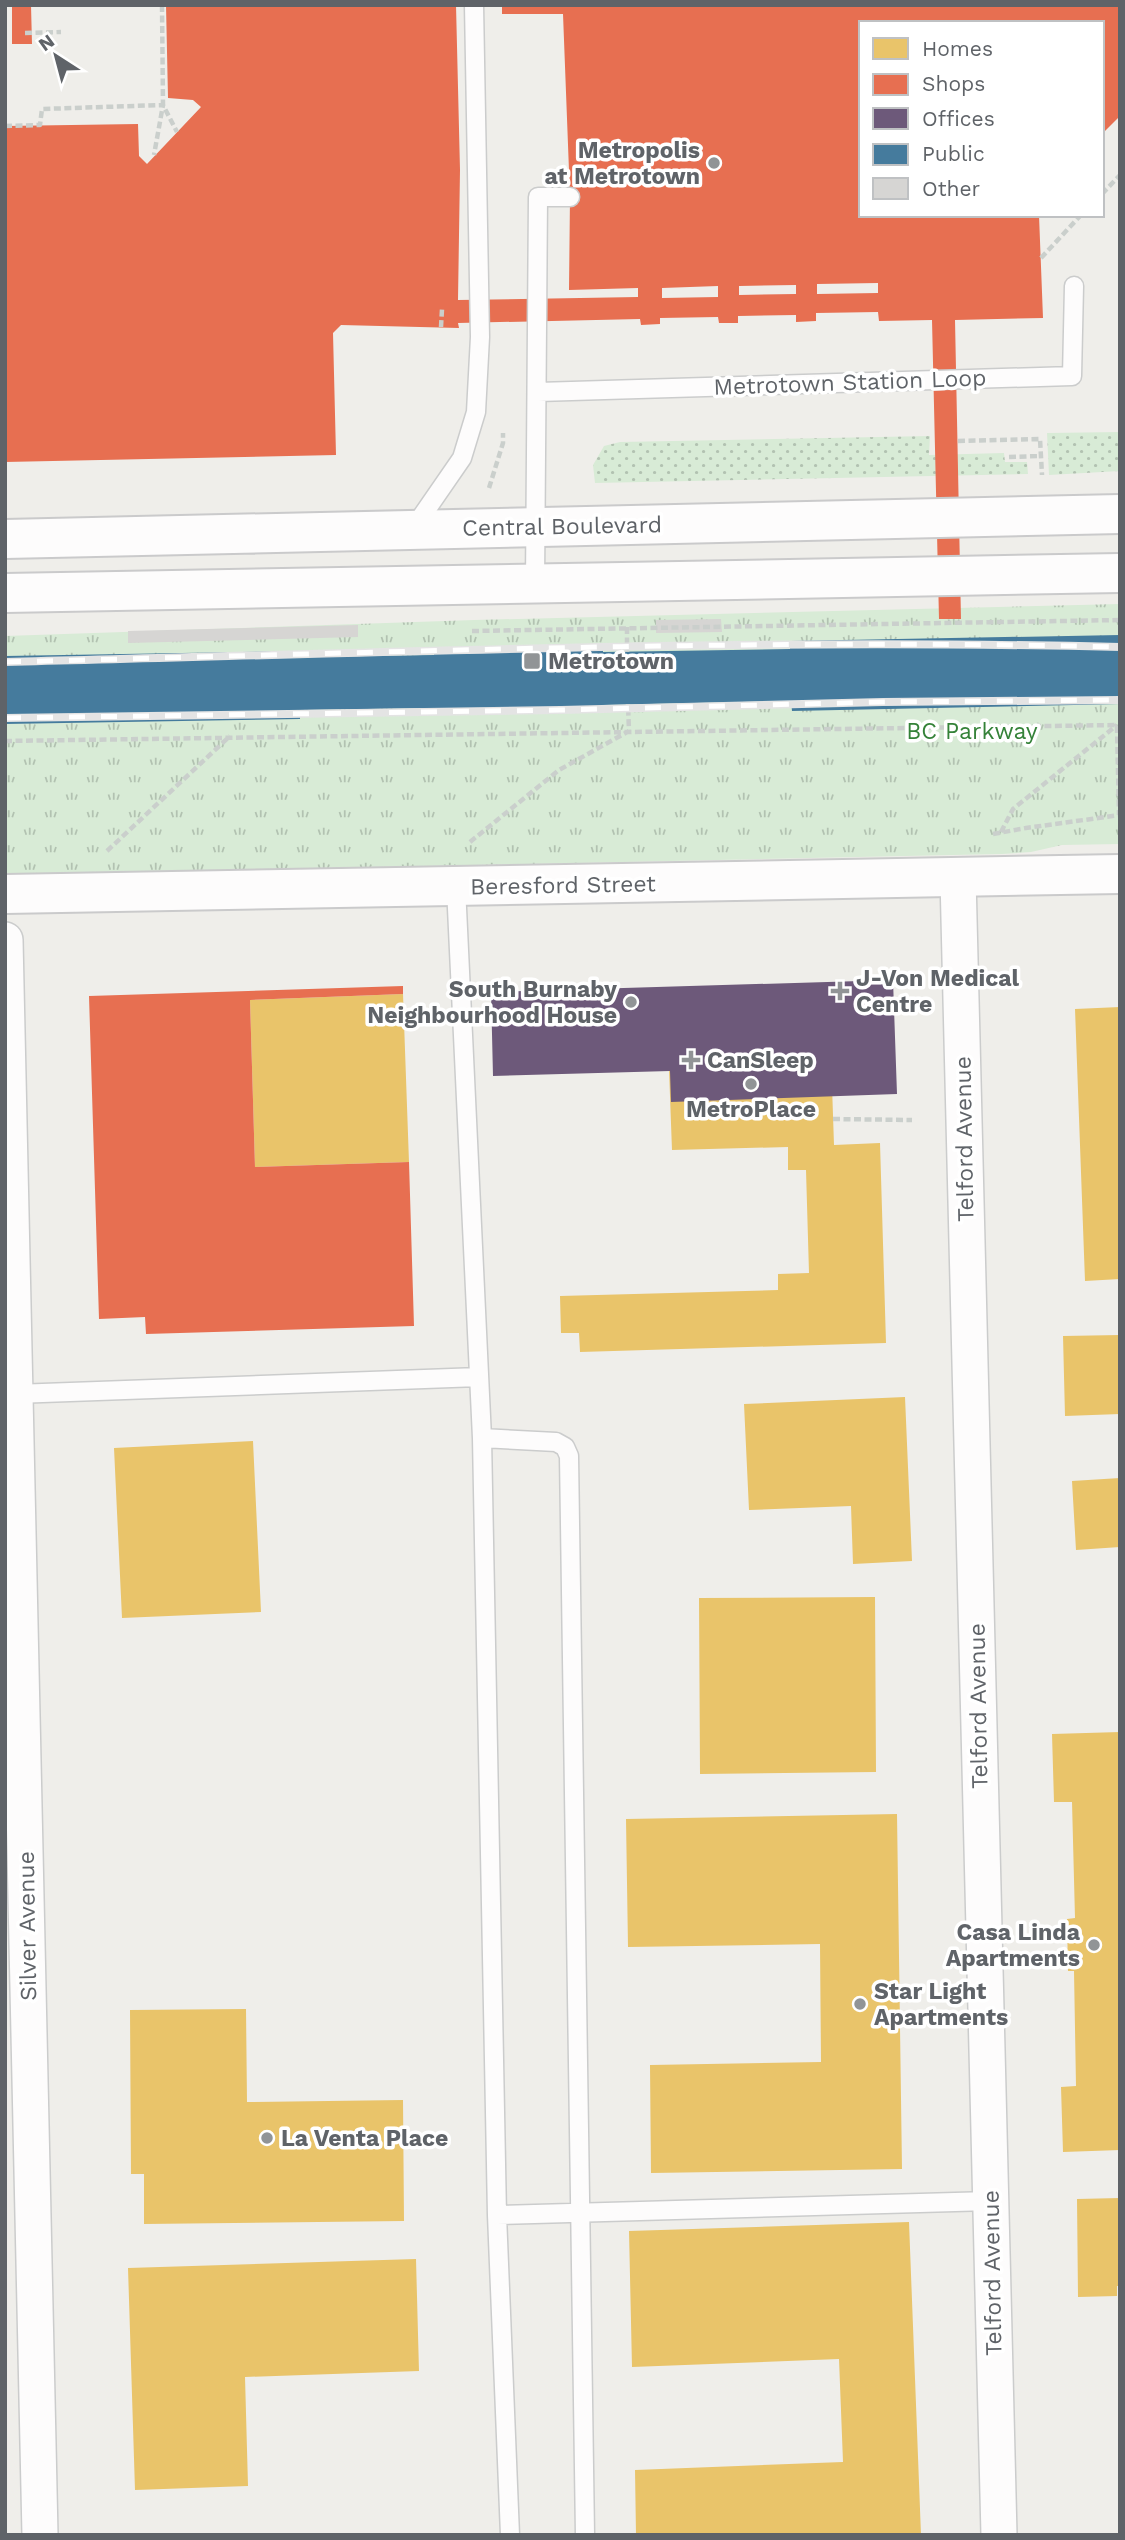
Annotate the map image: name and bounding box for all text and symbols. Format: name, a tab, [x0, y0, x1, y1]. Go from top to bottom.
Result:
north arrow	[21, 21, 91, 91]
legend	[859, 21, 1104, 217]
text: N	[34, 29, 59, 56]
text: Homes	[922, 36, 993, 61]
text: Shops	[922, 71, 985, 96]
text: Offices	[922, 106, 995, 131]
place label: Metropolis at Metrotown	[545, 137, 700, 190]
text: Public	[922, 141, 985, 166]
marker: Metropolis at Metrotown	[706, 155, 722, 171]
text: Other	[922, 176, 981, 201]
street label: Metrotown Station Loop	[713, 364, 987, 401]
street label: Central Boulevard	[462, 511, 662, 542]
place label: Metrotown	[548, 648, 674, 675]
marker: Metrotown	[522, 651, 542, 671]
park label: BC Parkway	[906, 718, 1038, 745]
street label: Beresford Street	[470, 870, 656, 901]
place label: J-Von Medical Centre	[856, 965, 1020, 1018]
place label: South Burnaby Neighbourhood House	[367, 976, 617, 1029]
marker: J-Von Medical Centre	[830, 981, 850, 1001]
marker: South Burnaby Neighbourhood House	[623, 994, 639, 1010]
place label: CanSleep	[707, 1047, 814, 1074]
marker: CanSleep	[681, 1050, 701, 1070]
street label: Telford Avenue	[950, 1056, 979, 1222]
marker: MetroPlace	[743, 1076, 759, 1092]
place label: MetroPlace	[686, 1096, 816, 1123]
street label: Telford Avenue	[964, 1623, 993, 1789]
street label: Silver Avenue	[13, 1851, 42, 2001]
place label: Casa Linda Apartments	[946, 1919, 1081, 1972]
marker: Casa Linda Apartments	[1086, 1937, 1102, 1953]
place label: Star Light Apartments	[874, 1978, 1008, 2031]
marker: Star Light Apartments	[852, 1996, 868, 2012]
place label: La Venta Place	[281, 2125, 448, 2152]
marker: La Venta Place	[259, 2130, 275, 2146]
street label: Telford Avenue	[978, 2190, 1007, 2356]

